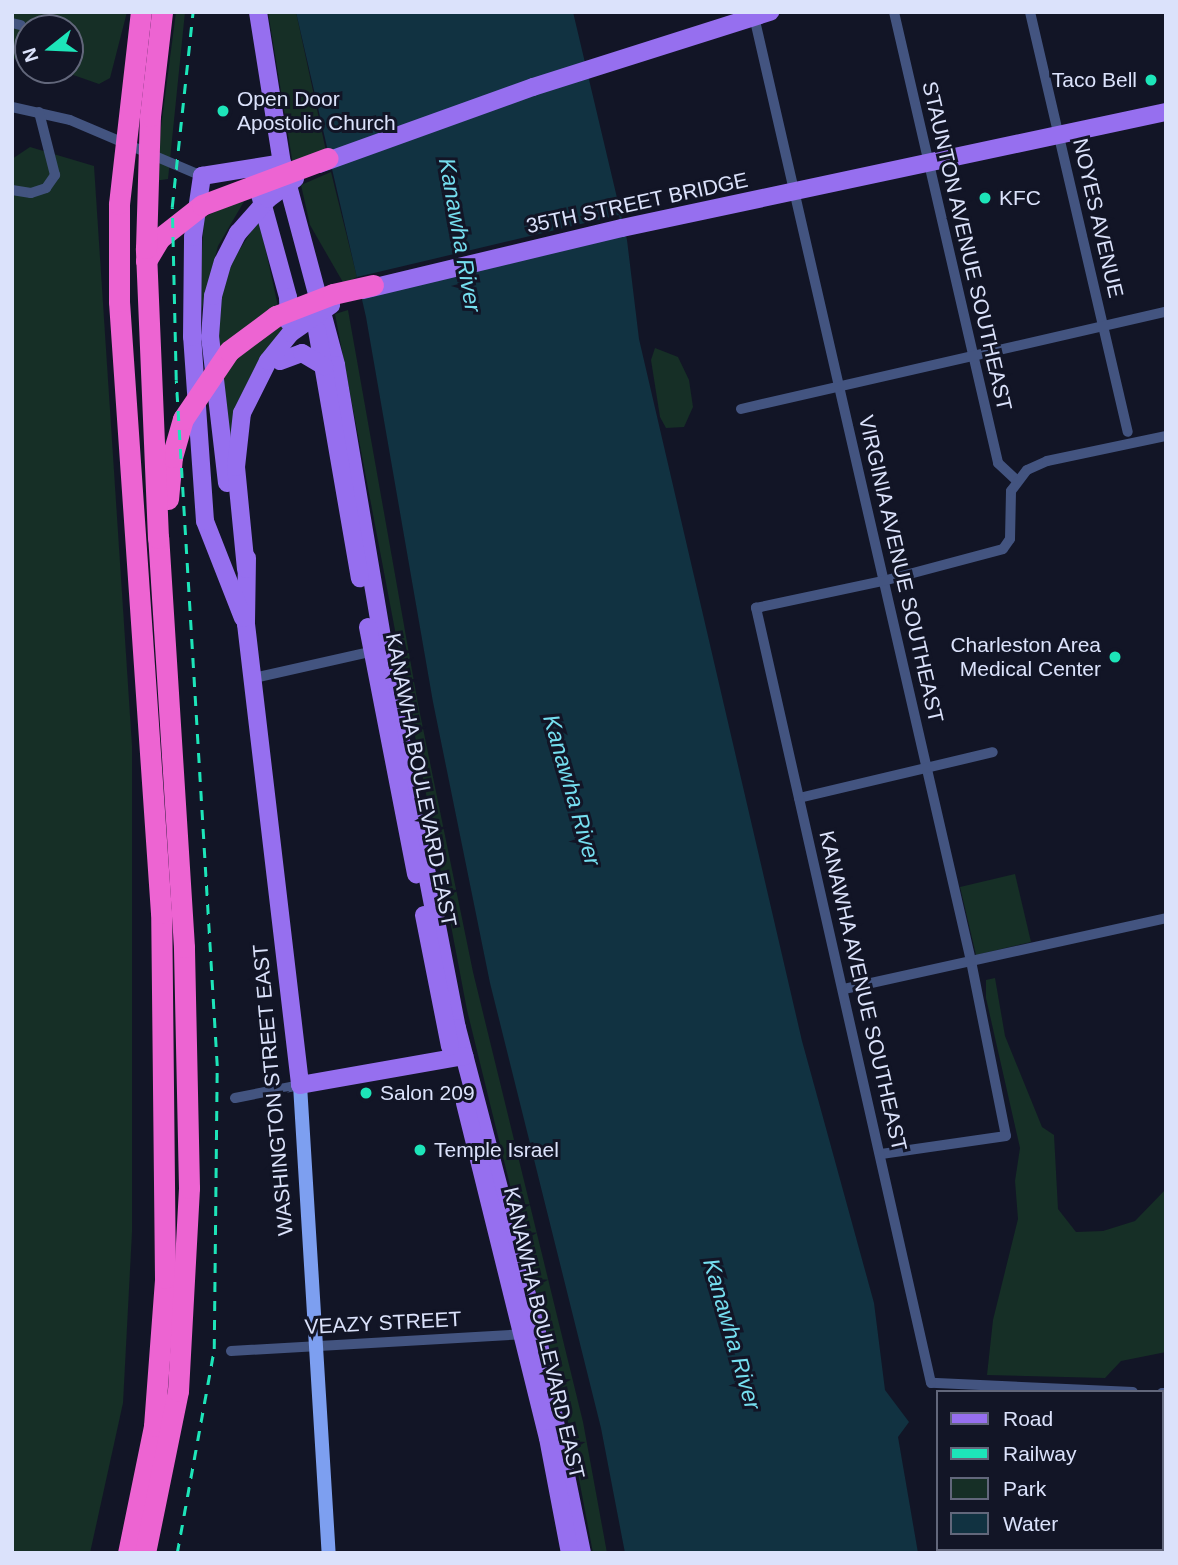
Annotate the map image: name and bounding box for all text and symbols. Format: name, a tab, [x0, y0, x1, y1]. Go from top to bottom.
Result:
north arrow	[14, 14, 84, 84]
text: N	[18, 45, 43, 65]
place label: Taco Bell	[1052, 67, 1137, 93]
marker: Taco Bell	[1143, 72, 1159, 88]
street label: STAUNTON AVENUE SOUTHEAST	[917, 78, 1017, 414]
place label: Open Door Apostolic Church	[237, 86, 396, 136]
marker: Open Door Apostolic Church	[215, 103, 231, 119]
street label: NOYES AVENUE	[1067, 135, 1129, 301]
water label: Kanawha River	[433, 156, 487, 314]
street label: 35TH STREET BRIDGE	[524, 167, 750, 239]
place label: KFC	[999, 185, 1041, 211]
marker: KFC	[977, 190, 993, 206]
street label: VIRGINIA AVENUE SOUTHEAST	[853, 412, 949, 726]
street label: KANAWHA BOULEVARD EAST	[380, 630, 462, 930]
place label: Charleston Area Medical Center	[949, 632, 1101, 682]
marker: Charleston Area Medical Center	[1107, 649, 1123, 665]
water label: Kanawha River	[537, 711, 607, 869]
street label: KANAWHA AVENUE SOUTHEAST	[814, 827, 912, 1155]
street label: WASHINGTON STREET EAST	[248, 943, 298, 1237]
place label: Salon 209	[380, 1080, 475, 1106]
marker: Salon 209	[358, 1085, 374, 1101]
place label: Temple Israel	[434, 1137, 559, 1163]
marker: Temple Israel	[412, 1142, 428, 1158]
street label: KANAWHA BOULEVARD EAST	[498, 1184, 590, 1482]
water label: Kanawha River	[697, 1255, 767, 1413]
street label: VEAZY STREET	[304, 1306, 462, 1340]
legend	[936, 1390, 1164, 1551]
text: Road	[1003, 1407, 1053, 1430]
text: Railway	[1003, 1442, 1077, 1465]
text: Park	[1003, 1477, 1046, 1500]
text: Water	[1003, 1512, 1058, 1535]

